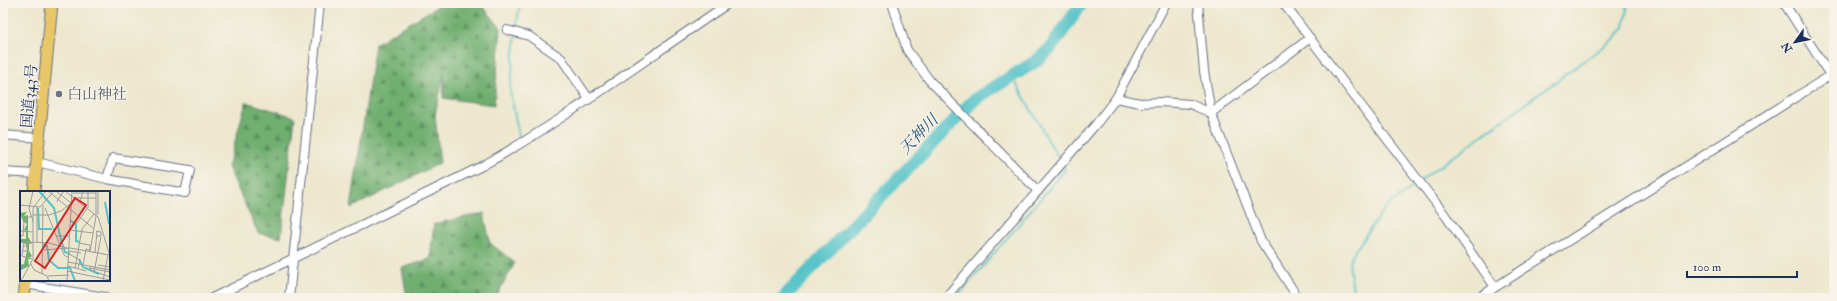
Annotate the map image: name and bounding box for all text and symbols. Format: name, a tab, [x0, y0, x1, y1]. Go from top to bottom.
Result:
north arrow	[1775, 22, 1815, 62]
text: N	[1778, 39, 1796, 56]
street label: 国道343号	[17, 63, 42, 129]
place label: 白山神社	[67, 85, 127, 104]
marker: 白山神社	[54, 89, 64, 99]
water label: 天神川	[895, 109, 944, 159]
inset map	[20, 191, 110, 281]
scale bar	[1687, 253, 1797, 279]
text: 100 m	[1693, 260, 1722, 275]

